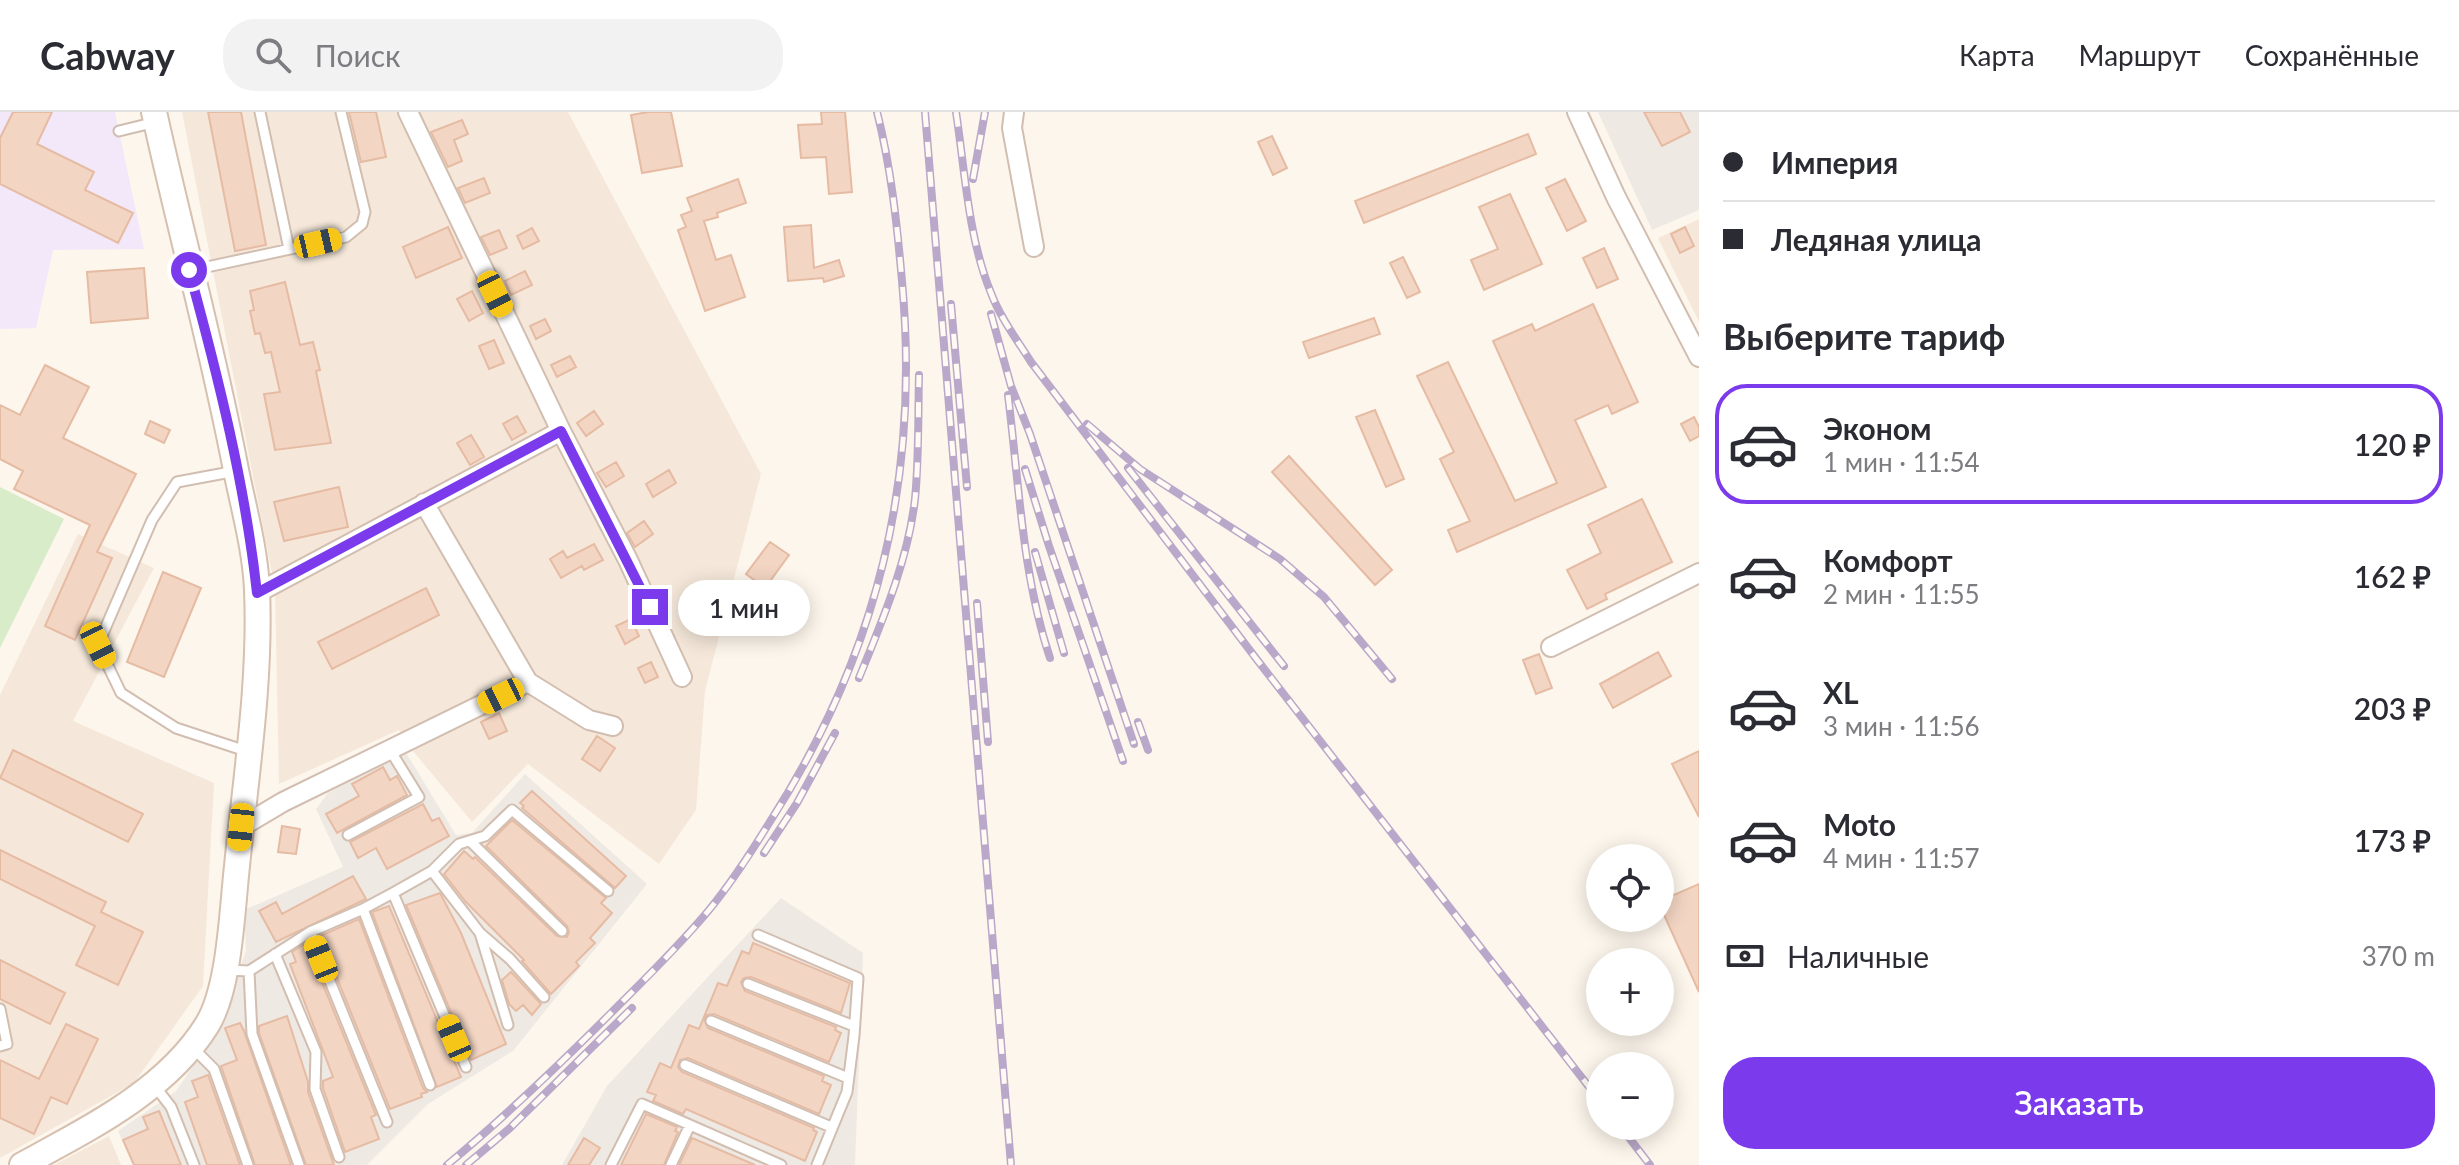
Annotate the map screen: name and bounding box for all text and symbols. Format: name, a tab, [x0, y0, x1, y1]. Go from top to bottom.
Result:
search box	[223, 19, 783, 91]
text: Cabway	[40, 32, 175, 78]
icon: search	[251, 33, 295, 77]
text: Поиск	[315, 37, 401, 73]
text: Карта	[1959, 38, 2035, 72]
text: Маршрут	[2079, 38, 2201, 72]
text: Сохранённые	[2245, 38, 2419, 72]
text: Империя	[1771, 144, 1898, 180]
text: Ледяная улица	[1771, 221, 1981, 257]
car	[292, 226, 344, 260]
route start	[171, 252, 207, 288]
car	[474, 267, 516, 321]
text: Выберите тариф	[1723, 314, 2005, 358]
icon: car	[1727, 408, 1799, 480]
text: Эконом	[1823, 410, 1932, 446]
text: 120 ₽	[2354, 426, 2431, 462]
text: 1 мин · 11:54	[1823, 446, 1980, 478]
icon: car	[1727, 540, 1799, 612]
text: Комфорт	[1823, 542, 1953, 578]
text: 162 ₽	[2354, 558, 2431, 594]
text: 2 мин · 11:55	[1823, 578, 1980, 610]
callout: 1 мин	[678, 579, 810, 635]
route end	[632, 589, 668, 625]
text: 1 мин	[709, 592, 779, 624]
car	[77, 618, 119, 672]
icon: car	[1727, 672, 1799, 744]
text: XL	[1823, 674, 1859, 710]
car	[474, 675, 528, 717]
text: 203 ₽	[2354, 690, 2431, 726]
text: 3 мин · 11:56	[1823, 710, 1980, 742]
car	[227, 802, 255, 852]
icon: car	[1727, 804, 1799, 876]
text: Moto	[1823, 806, 1896, 842]
text: 173 ₽	[2354, 822, 2431, 858]
text: 4 мин · 11:57	[1823, 842, 1980, 874]
map controls	[1586, 844, 1674, 1140]
button: locate	[1586, 844, 1674, 932]
car	[301, 932, 341, 986]
icon: cash	[1723, 934, 1767, 978]
text: Наличные	[1787, 938, 1929, 974]
text: 370 m	[2362, 940, 2435, 972]
button: +	[1586, 948, 1674, 1036]
car	[434, 1011, 474, 1065]
button: −	[1586, 1052, 1674, 1140]
button: Заказать	[1723, 1057, 2435, 1149]

